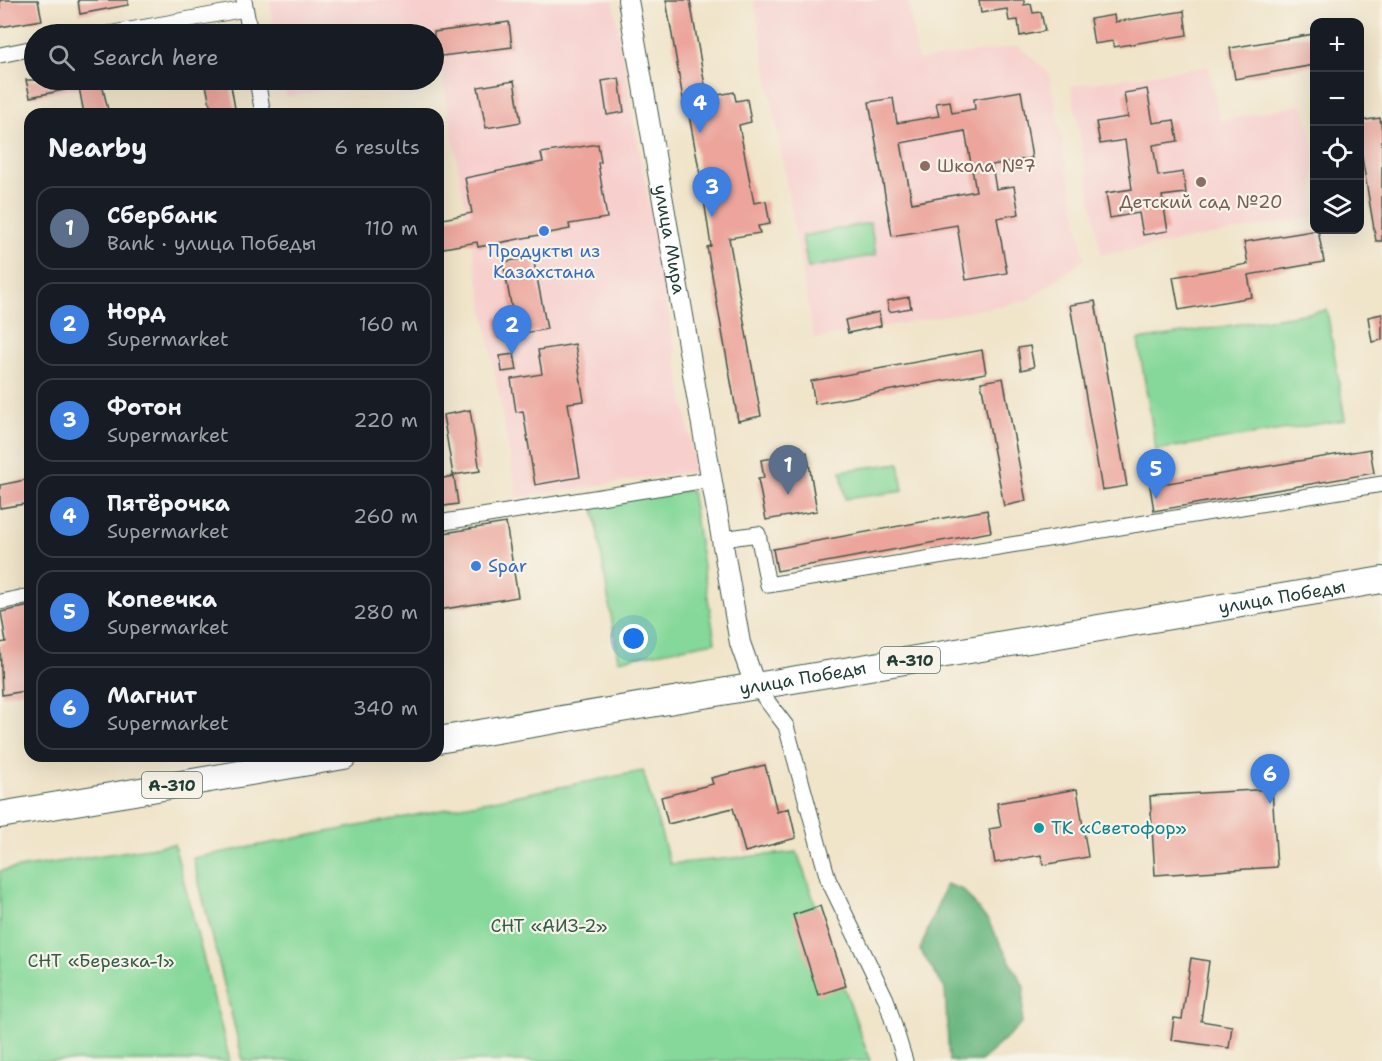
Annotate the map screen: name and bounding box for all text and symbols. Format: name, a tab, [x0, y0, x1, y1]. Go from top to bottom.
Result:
map controls	[1310, 18, 1364, 234]
button: +	[1310, 18, 1364, 72]
search box	[24, 24, 444, 90]
icon: search	[45, 41, 78, 74]
text: Search here	[93, 43, 219, 72]
button: −	[1310, 72, 1364, 126]
pin: 4	[680, 84, 720, 133]
button: locate	[1310, 126, 1364, 180]
text: Nearby	[48, 130, 147, 165]
text: 6 results	[334, 134, 420, 160]
place label: Школа №7	[937, 154, 1036, 178]
marker: Школа №7	[918, 159, 932, 173]
pin: 3	[692, 168, 732, 217]
marker: Детский сад №20	[1194, 175, 1208, 189]
button: layers	[1310, 180, 1364, 234]
street label: улица Мира	[648, 183, 691, 296]
place label: Детский сад №20	[1119, 190, 1283, 214]
text: Сбербанк	[107, 201, 217, 230]
text: 1	[65, 215, 74, 241]
text: 110 m	[364, 215, 418, 241]
marker: Продукты из Казахстана	[537, 224, 551, 238]
text: Bank · улица Победы	[107, 230, 316, 256]
place label: Продукты из Казахстана	[488, 239, 600, 284]
text: Норд	[107, 297, 166, 326]
pin: 2	[492, 306, 532, 355]
text: 2	[63, 311, 77, 337]
text: 160 m	[359, 311, 418, 337]
text: Supermarket	[107, 326, 229, 352]
text: Фотон	[107, 393, 182, 422]
text: 3	[63, 407, 77, 433]
text: 220 m	[354, 407, 418, 433]
text: Supermarket	[107, 422, 229, 448]
pin: 1	[768, 446, 808, 495]
pin: 5	[1136, 450, 1176, 499]
text: Пятёрочка	[107, 489, 230, 518]
text: 4	[63, 503, 77, 529]
text: 260 m	[353, 503, 418, 529]
text: Supermarket	[107, 518, 229, 544]
place label: Spar	[488, 554, 527, 578]
marker: Spar	[469, 559, 483, 573]
street label: улица Победы	[1217, 574, 1347, 619]
text: Копеечка	[107, 585, 217, 614]
text: 5	[63, 599, 76, 625]
text: 280 m	[353, 599, 418, 625]
text: Supermarket	[107, 614, 229, 640]
your location	[619, 624, 648, 653]
road number: А-310	[880, 647, 940, 673]
street label: улица Победы	[738, 656, 868, 701]
text: Магнит	[107, 681, 197, 710]
text: 6	[63, 695, 77, 721]
text: 340 m	[353, 695, 418, 721]
text: Supermarket	[107, 710, 229, 736]
pin: 6	[1250, 754, 1290, 804]
road number: А-310	[142, 772, 202, 798]
place label: ТК «Светофор»	[1051, 816, 1187, 840]
marker: ТК «Светофор»	[1032, 821, 1046, 835]
park label: СНТ «АИЗ-2»	[490, 914, 608, 938]
park label: СНТ «Березка-1»	[28, 949, 174, 973]

